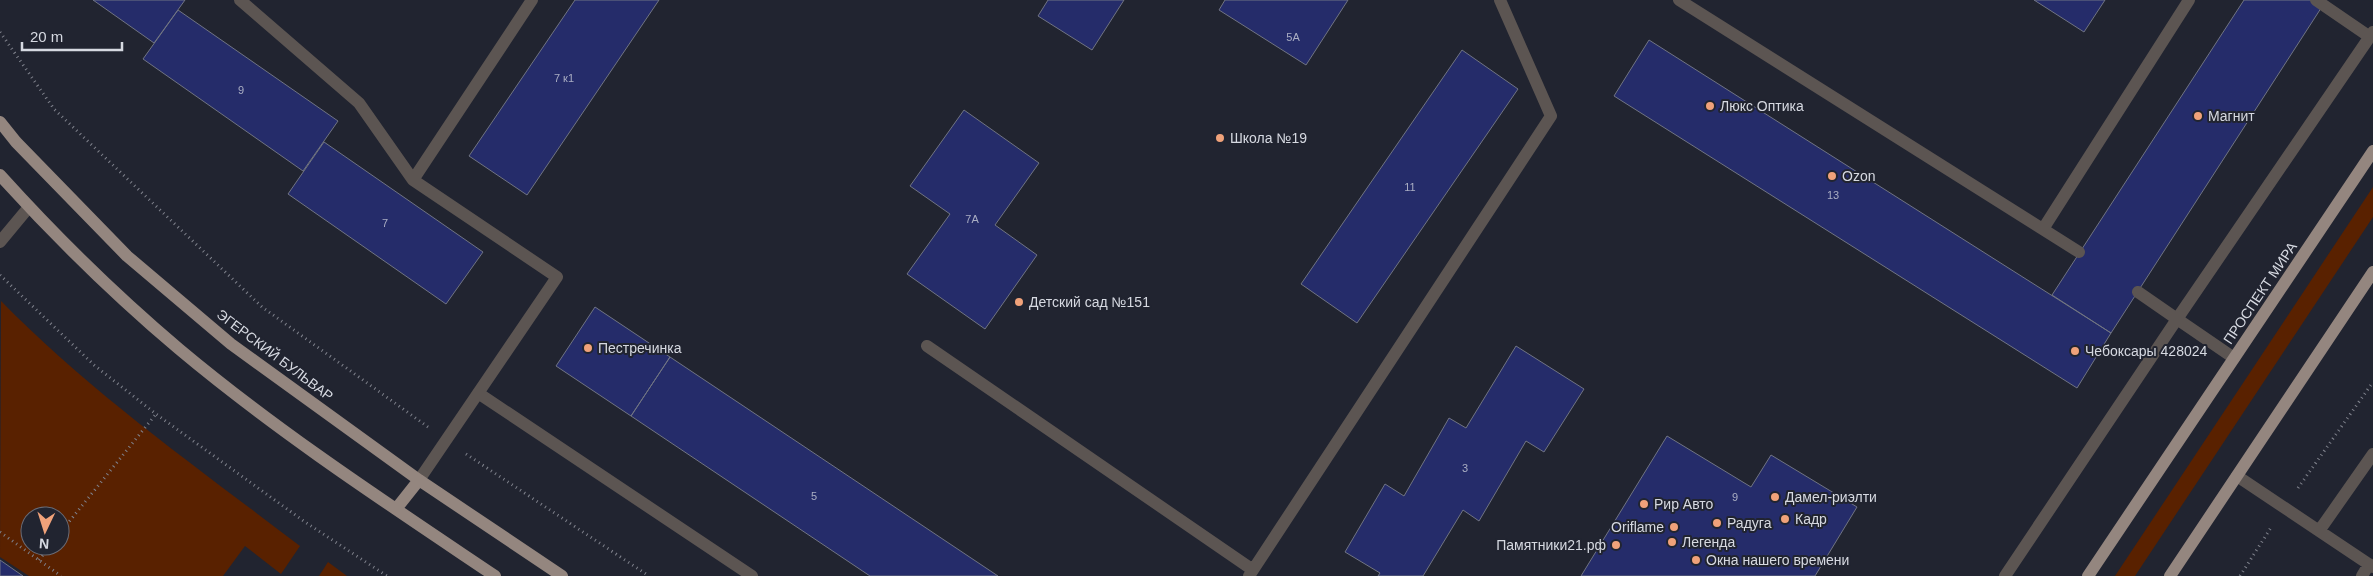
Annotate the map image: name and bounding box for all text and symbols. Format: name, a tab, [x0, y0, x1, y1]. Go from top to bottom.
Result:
scale bar	[22, 20, 122, 52]
text: 20 m	[30, 28, 63, 45]
house number: 5А	[1286, 31, 1300, 43]
house number: 7 к1	[554, 72, 574, 84]
house number: 9	[238, 84, 244, 96]
place label: Люкс Оптика	[1720, 98, 1804, 114]
marker: Люкс Оптика	[1704, 100, 1716, 112]
place label: Магнит	[2208, 108, 2255, 124]
marker: Магнит	[2192, 110, 2204, 122]
place label: Школа №19	[1230, 130, 1307, 146]
marker: Школа №19	[1214, 132, 1226, 144]
place label: Ozon	[1842, 168, 1875, 184]
marker: Ozon	[1826, 170, 1838, 182]
house number: 11	[1404, 181, 1416, 193]
house number: 13	[1827, 189, 1839, 201]
house number: 7А	[965, 213, 979, 225]
house number: 7	[382, 217, 388, 229]
street label: ПРОСПЕКТ МИРА	[2220, 238, 2300, 347]
place label: Детский сад №151	[1029, 294, 1150, 310]
marker: Детский сад №151	[1013, 296, 1025, 308]
street label: ЭГЕРСКИЙ БУЛЬВАР	[214, 305, 337, 404]
place label: Пестречинка	[598, 340, 682, 356]
marker: Пестречинка	[582, 342, 594, 354]
place label: Чебоксары 428024	[2085, 343, 2208, 359]
marker: Чебоксары 428024	[2069, 345, 2081, 357]
house number: 3	[1462, 462, 1468, 474]
place label: Дамел-риэлти	[1785, 489, 1877, 505]
house number: 5	[811, 490, 817, 502]
house number: 9	[1732, 491, 1738, 503]
marker: Дамел-риэлти	[1769, 491, 1781, 503]
place label: Рир Авто	[1654, 496, 1714, 512]
marker: Рир Авто	[1638, 498, 1650, 510]
north arrow	[20, 506, 70, 556]
place label: Кадр	[1795, 511, 1827, 527]
marker: Кадр	[1779, 513, 1791, 525]
place label: Радуга	[1727, 515, 1772, 531]
marker: Радуга	[1711, 517, 1723, 529]
place label: Oriflame	[1611, 519, 1664, 535]
marker: Oriflame	[1668, 521, 1680, 533]
place label: Легенда	[1682, 534, 1735, 550]
text: N	[38, 536, 50, 552]
marker: Легенда	[1666, 536, 1678, 548]
place label: Памятники21.рф	[1496, 537, 1606, 553]
marker: Памятники21.рф	[1610, 539, 1622, 551]
place label: Окна нашего времени	[1706, 552, 1849, 568]
marker: Окна нашего времени	[1690, 554, 1702, 566]

